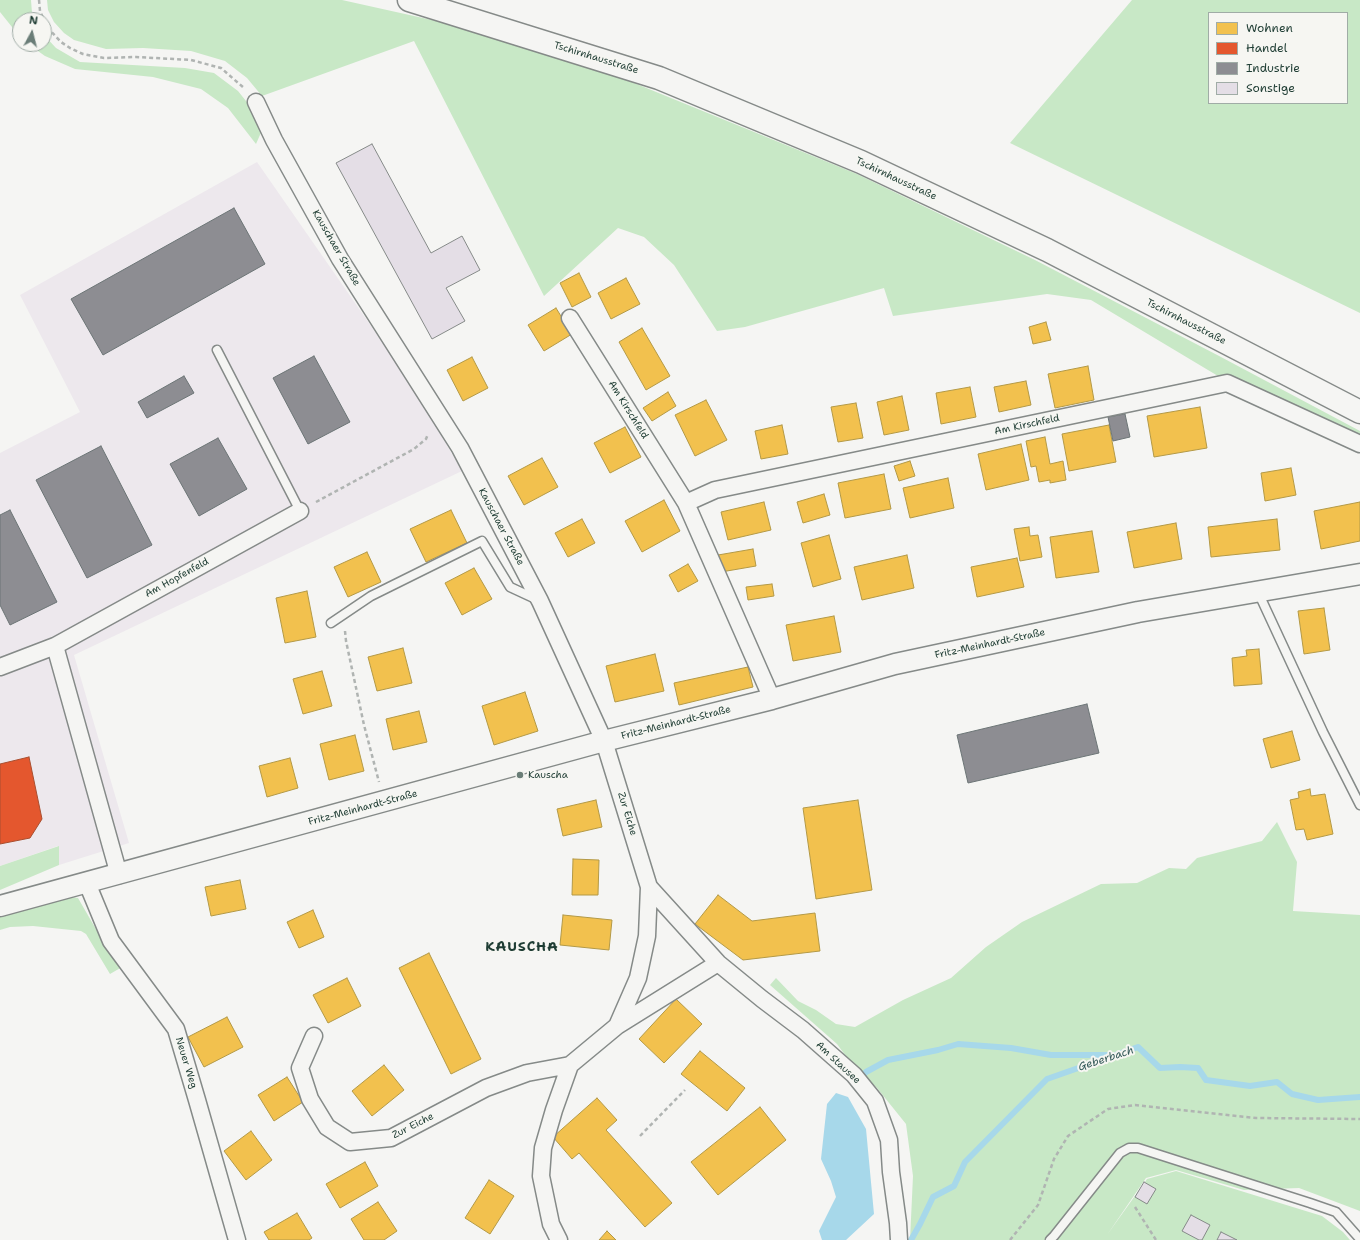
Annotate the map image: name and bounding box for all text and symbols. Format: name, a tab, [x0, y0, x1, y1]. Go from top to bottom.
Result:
north arrow	[12, 12, 52, 52]
legend	[1208, 12, 1348, 104]
text: N	[28, 13, 39, 29]
text: Wohnen	[1246, 20, 1293, 36]
street label: Tschirnhausstraße	[552, 39, 640, 77]
text: Handel	[1246, 40, 1287, 56]
text: Industrie	[1246, 60, 1300, 76]
text: Sonstige	[1246, 80, 1295, 96]
street label: Tschirnhausstraße	[854, 155, 938, 203]
street label: Kauschaer Straße	[309, 208, 363, 288]
street label: Tschirnhausstraße	[1144, 297, 1228, 347]
street label: Am Kirschfeld	[605, 379, 651, 441]
street label: Am Kirschfeld	[993, 412, 1061, 438]
street label: Kauschaer Straße	[476, 486, 526, 568]
street label: Am Hopfenfeld	[143, 556, 211, 600]
street label: Fritz-Meinhardt-Straße	[934, 626, 1046, 662]
street label: Fritz-Meinhardt-Straße	[620, 704, 732, 742]
place label: Kauscha	[528, 769, 568, 781]
marker: Kauscha	[515, 770, 525, 780]
street label: Fritz-Meinhardt-Straße	[307, 788, 419, 828]
street label: Zur Eiche	[615, 791, 639, 837]
district label: KAUSCHA	[485, 939, 559, 955]
street label: Neuer Weg	[172, 1036, 200, 1090]
street label: Am Stausee	[813, 1039, 863, 1087]
water label: Geberbach	[1077, 1044, 1135, 1074]
street label: Zur Eiche	[390, 1110, 436, 1142]

